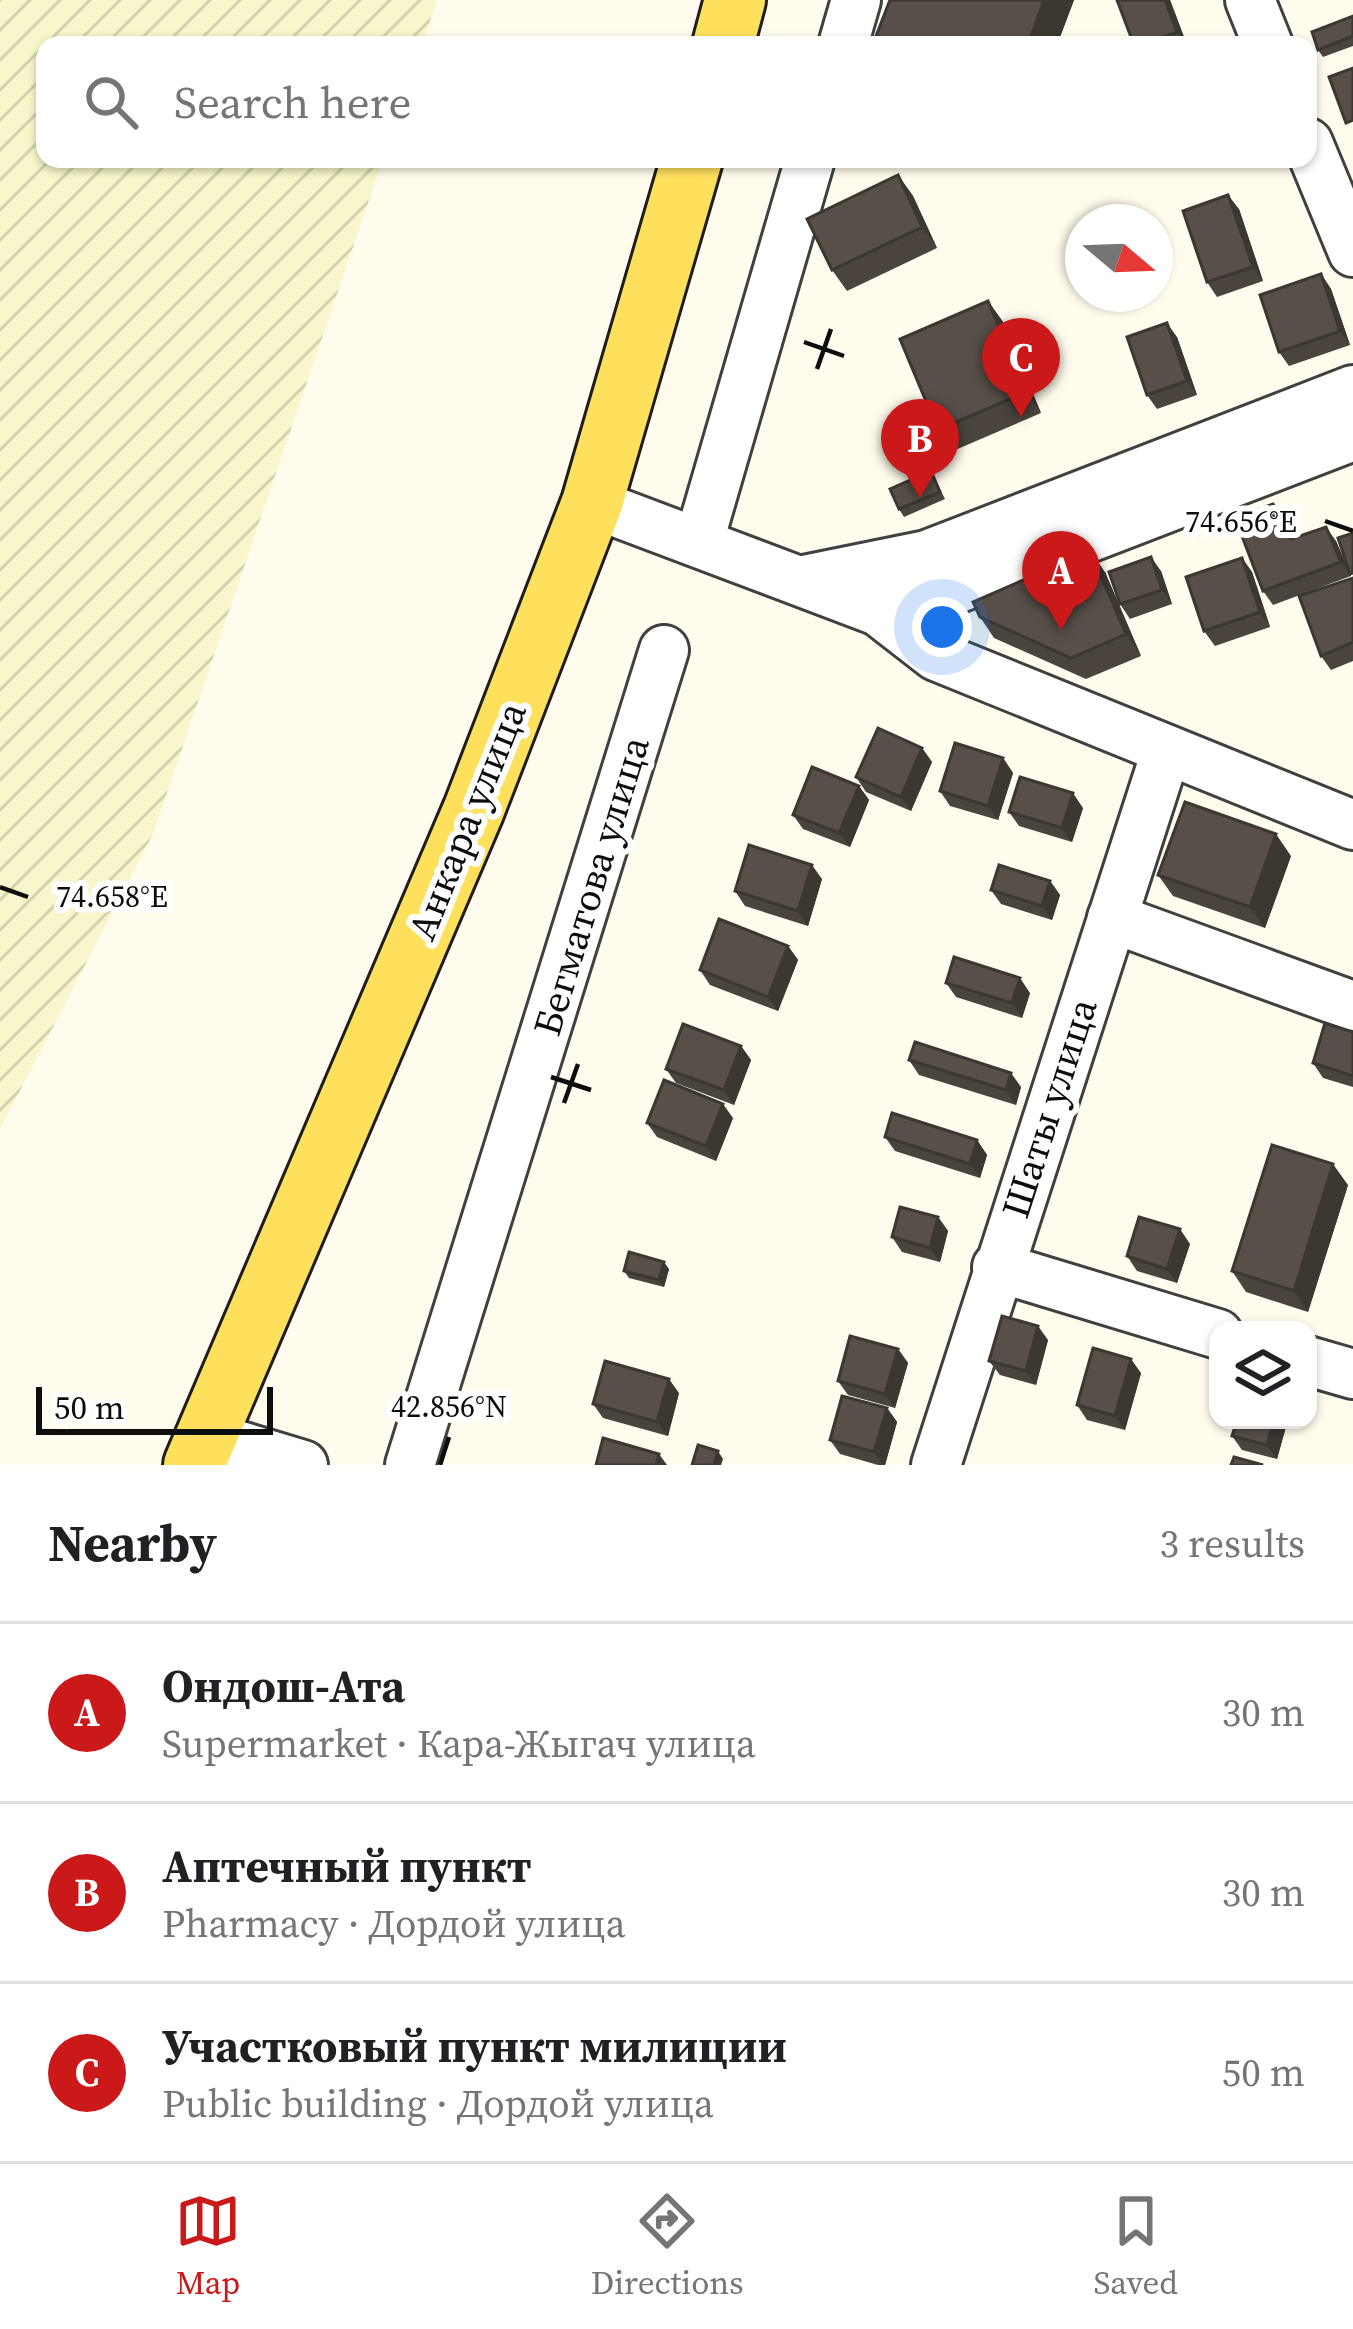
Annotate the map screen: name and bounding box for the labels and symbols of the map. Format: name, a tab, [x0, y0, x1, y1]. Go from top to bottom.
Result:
north arrow	[1065, 204, 1173, 312]
pin: C	[982, 318, 1060, 417]
pin: B	[881, 399, 959, 498]
text: 74.656°E	[1185, 501, 1297, 542]
pin: A	[1022, 531, 1100, 630]
your location	[912, 597, 972, 657]
street label: Анкара улица	[395, 694, 539, 948]
street label: Бегматова улица	[520, 730, 662, 1042]
text: 74.658°E	[56, 876, 168, 917]
street label: Шаты улица	[989, 991, 1109, 1224]
scale bar	[36, 1381, 273, 1434]
text: 42.856°N	[391, 1386, 507, 1427]

